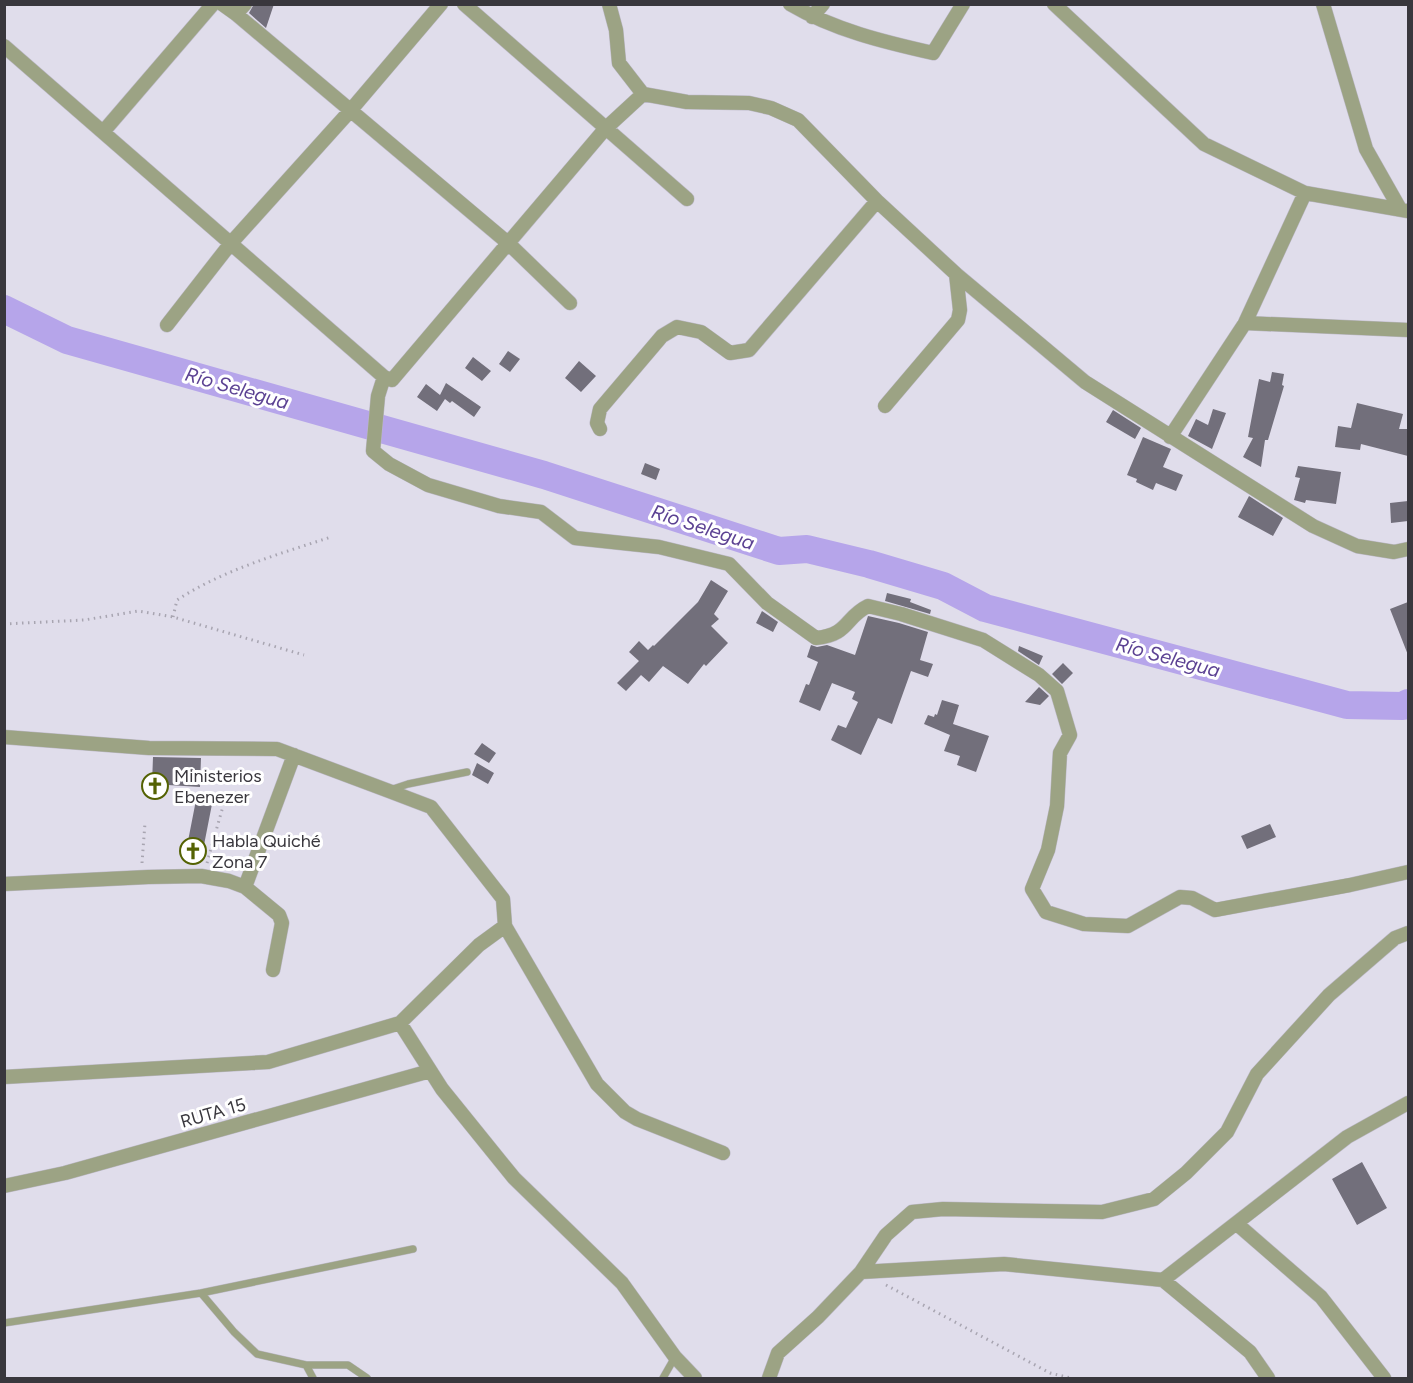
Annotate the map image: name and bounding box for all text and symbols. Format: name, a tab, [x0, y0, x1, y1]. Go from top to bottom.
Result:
water label: Río Selegua	[182, 362, 292, 414]
water label: Río Selegua	[648, 499, 758, 555]
water label: Río Selegua	[1113, 632, 1223, 682]
place label: Ministerios Ebenezer	[174, 765, 262, 808]
church icon: Ministerios Ebenezer	[140, 771, 170, 801]
place label: Habla Quiché Zona 7	[212, 830, 321, 873]
church icon: Habla Quiché Zona 7	[178, 836, 208, 866]
street label: RUTA 15	[178, 1093, 248, 1133]

